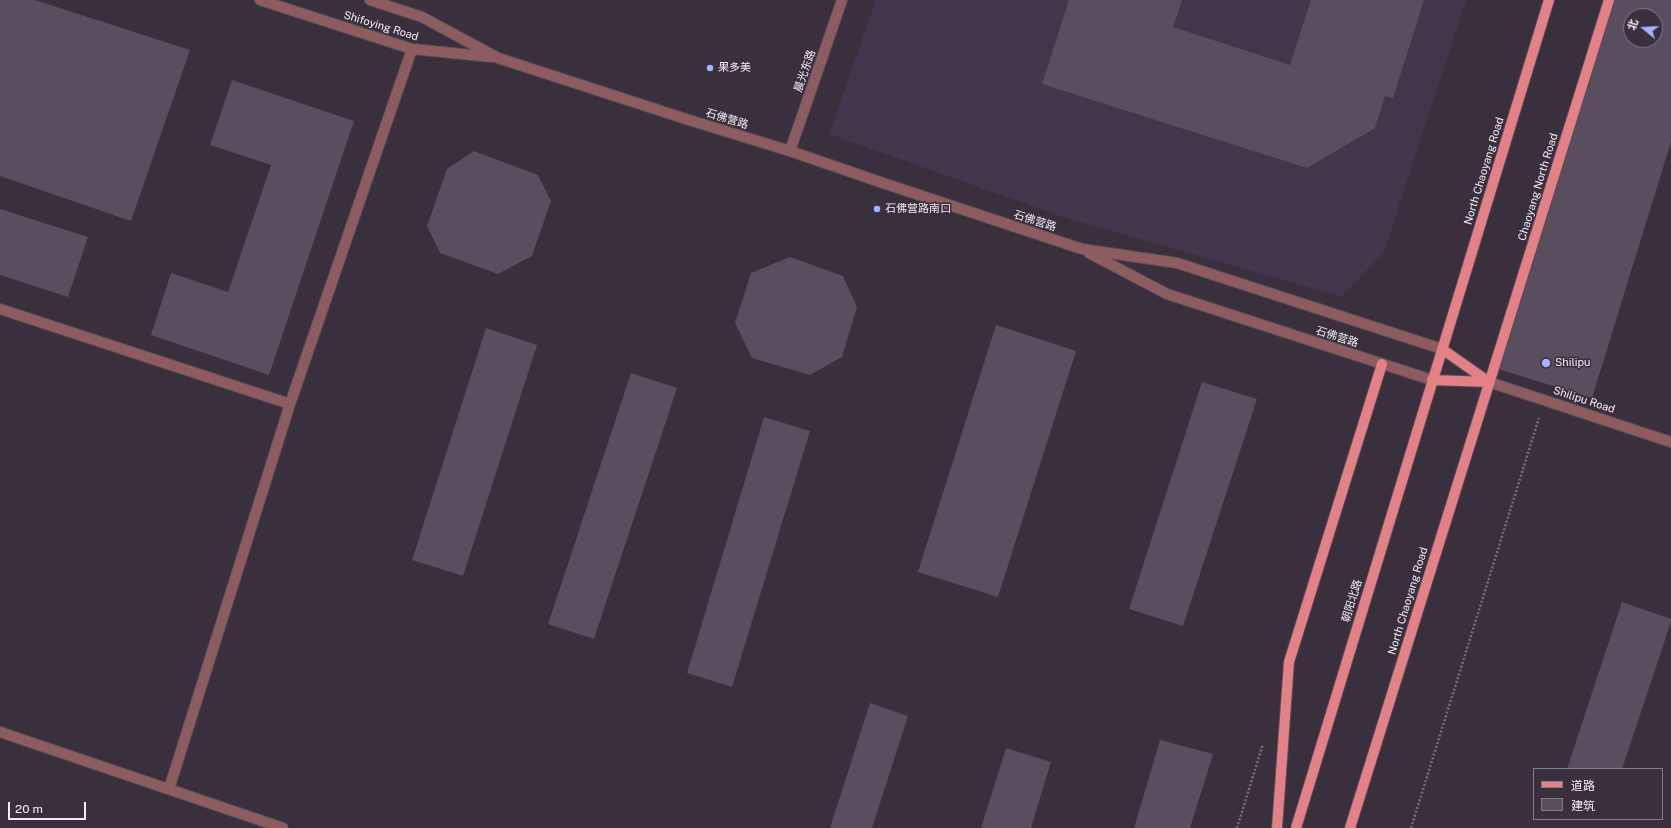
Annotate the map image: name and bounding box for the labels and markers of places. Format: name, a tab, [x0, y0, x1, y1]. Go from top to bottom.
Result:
place label: 果多美	[718, 61, 751, 75]
marker: 果多美	[705, 63, 715, 73]
place label: 石佛营路南口	[885, 202, 951, 216]
marker: 石佛营路南口	[872, 204, 882, 214]
place label: Shilipu	[1555, 356, 1590, 370]
marker: Shilipu	[1540, 357, 1552, 369]

